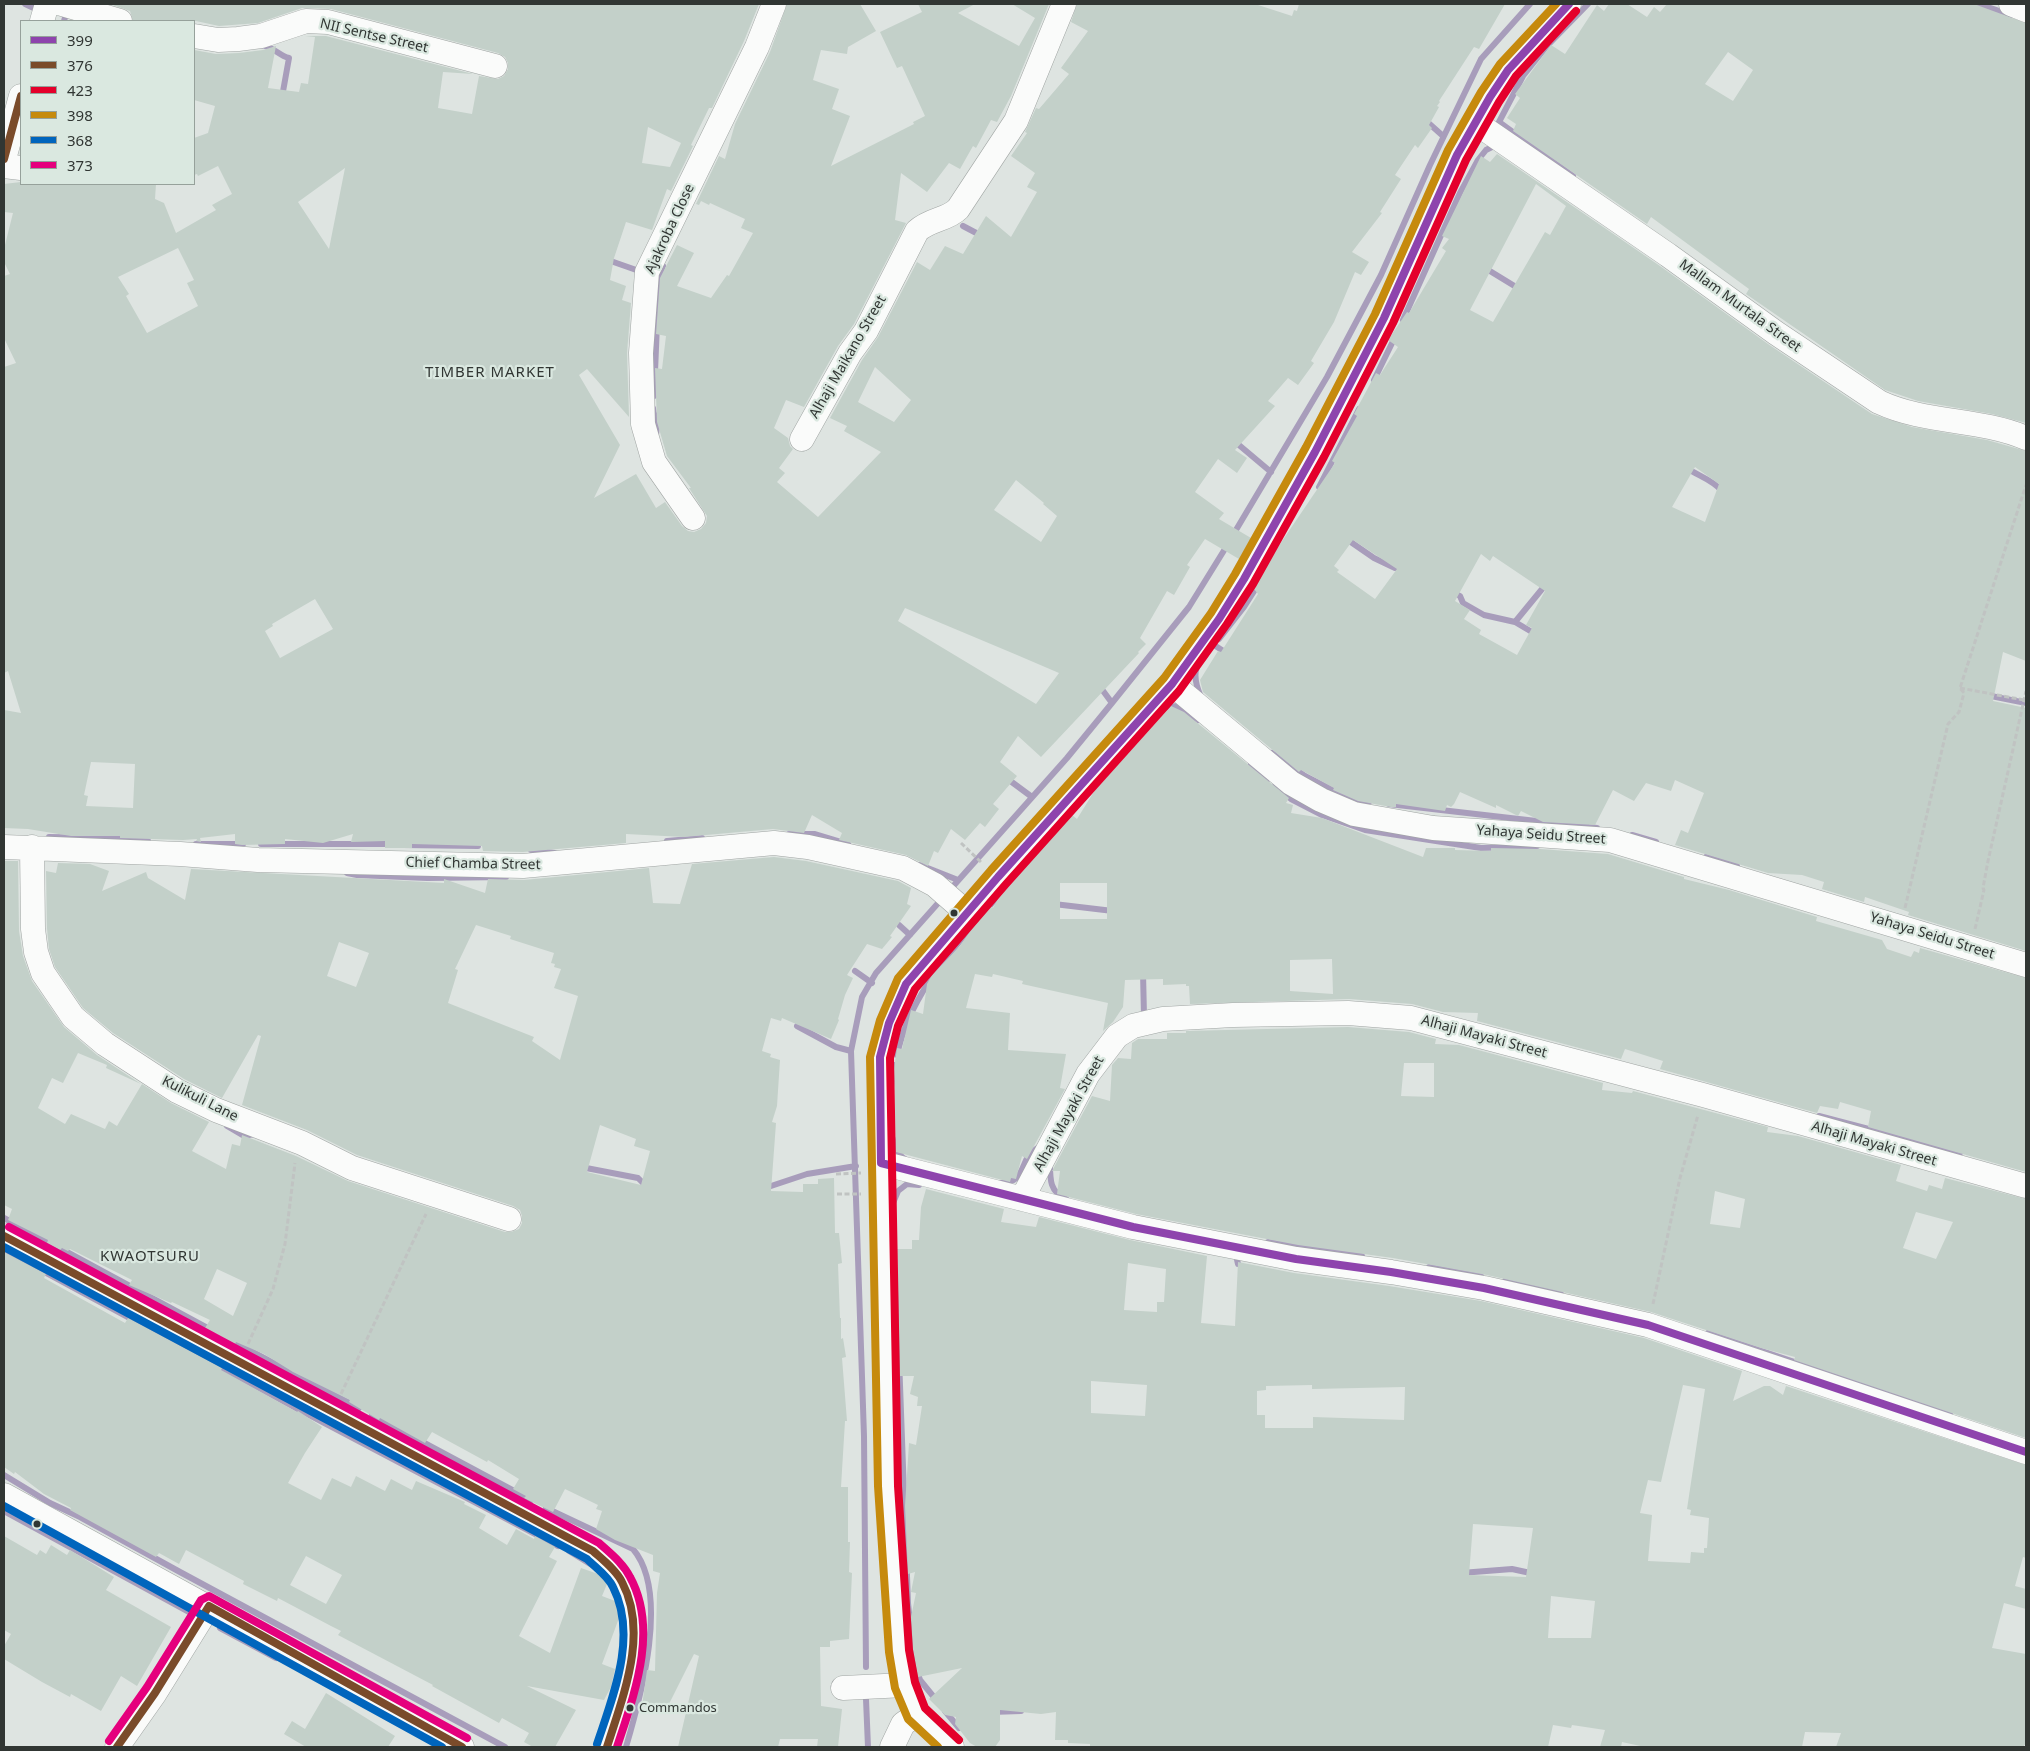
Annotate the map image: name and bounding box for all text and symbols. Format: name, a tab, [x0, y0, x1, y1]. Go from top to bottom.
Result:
street label: NII Sentse Street	[318, 15, 430, 57]
legend	[20, 20, 195, 185]
text: 399	[67, 30, 93, 50]
text: 376	[67, 55, 93, 75]
text: 423	[67, 80, 93, 100]
text: 398	[67, 105, 93, 125]
text: 368	[67, 130, 93, 150]
text: 373	[67, 155, 93, 175]
street label: Ajakroba Close	[642, 181, 698, 277]
street label: Mallam Murtala Street	[1676, 256, 1804, 356]
street label: Alhaji Maikano Street	[806, 292, 890, 422]
district label: TIMBER MARKET	[423, 364, 557, 382]
street label: Yahaya Seidu Street	[1476, 822, 1606, 848]
street label: Chief Chamba Street	[405, 854, 541, 874]
unlabelled marker	[949, 908, 959, 918]
street label: Yahaya Seidu Street	[1868, 909, 1996, 963]
street label: Alhaji Mayaki Street	[1419, 1012, 1549, 1062]
street label: Alhaji Mayaki Street	[1030, 1053, 1108, 1175]
street label: Kulikuli Lane	[159, 1073, 241, 1125]
street label: Alhaji Mayaki Street	[1810, 1118, 1938, 1170]
district label: KWAOTSURU	[99, 1248, 201, 1266]
unlabelled marker	[32, 1519, 42, 1529]
place label: Commandos	[639, 1700, 717, 1716]
marker: Commandos	[625, 1703, 635, 1713]

